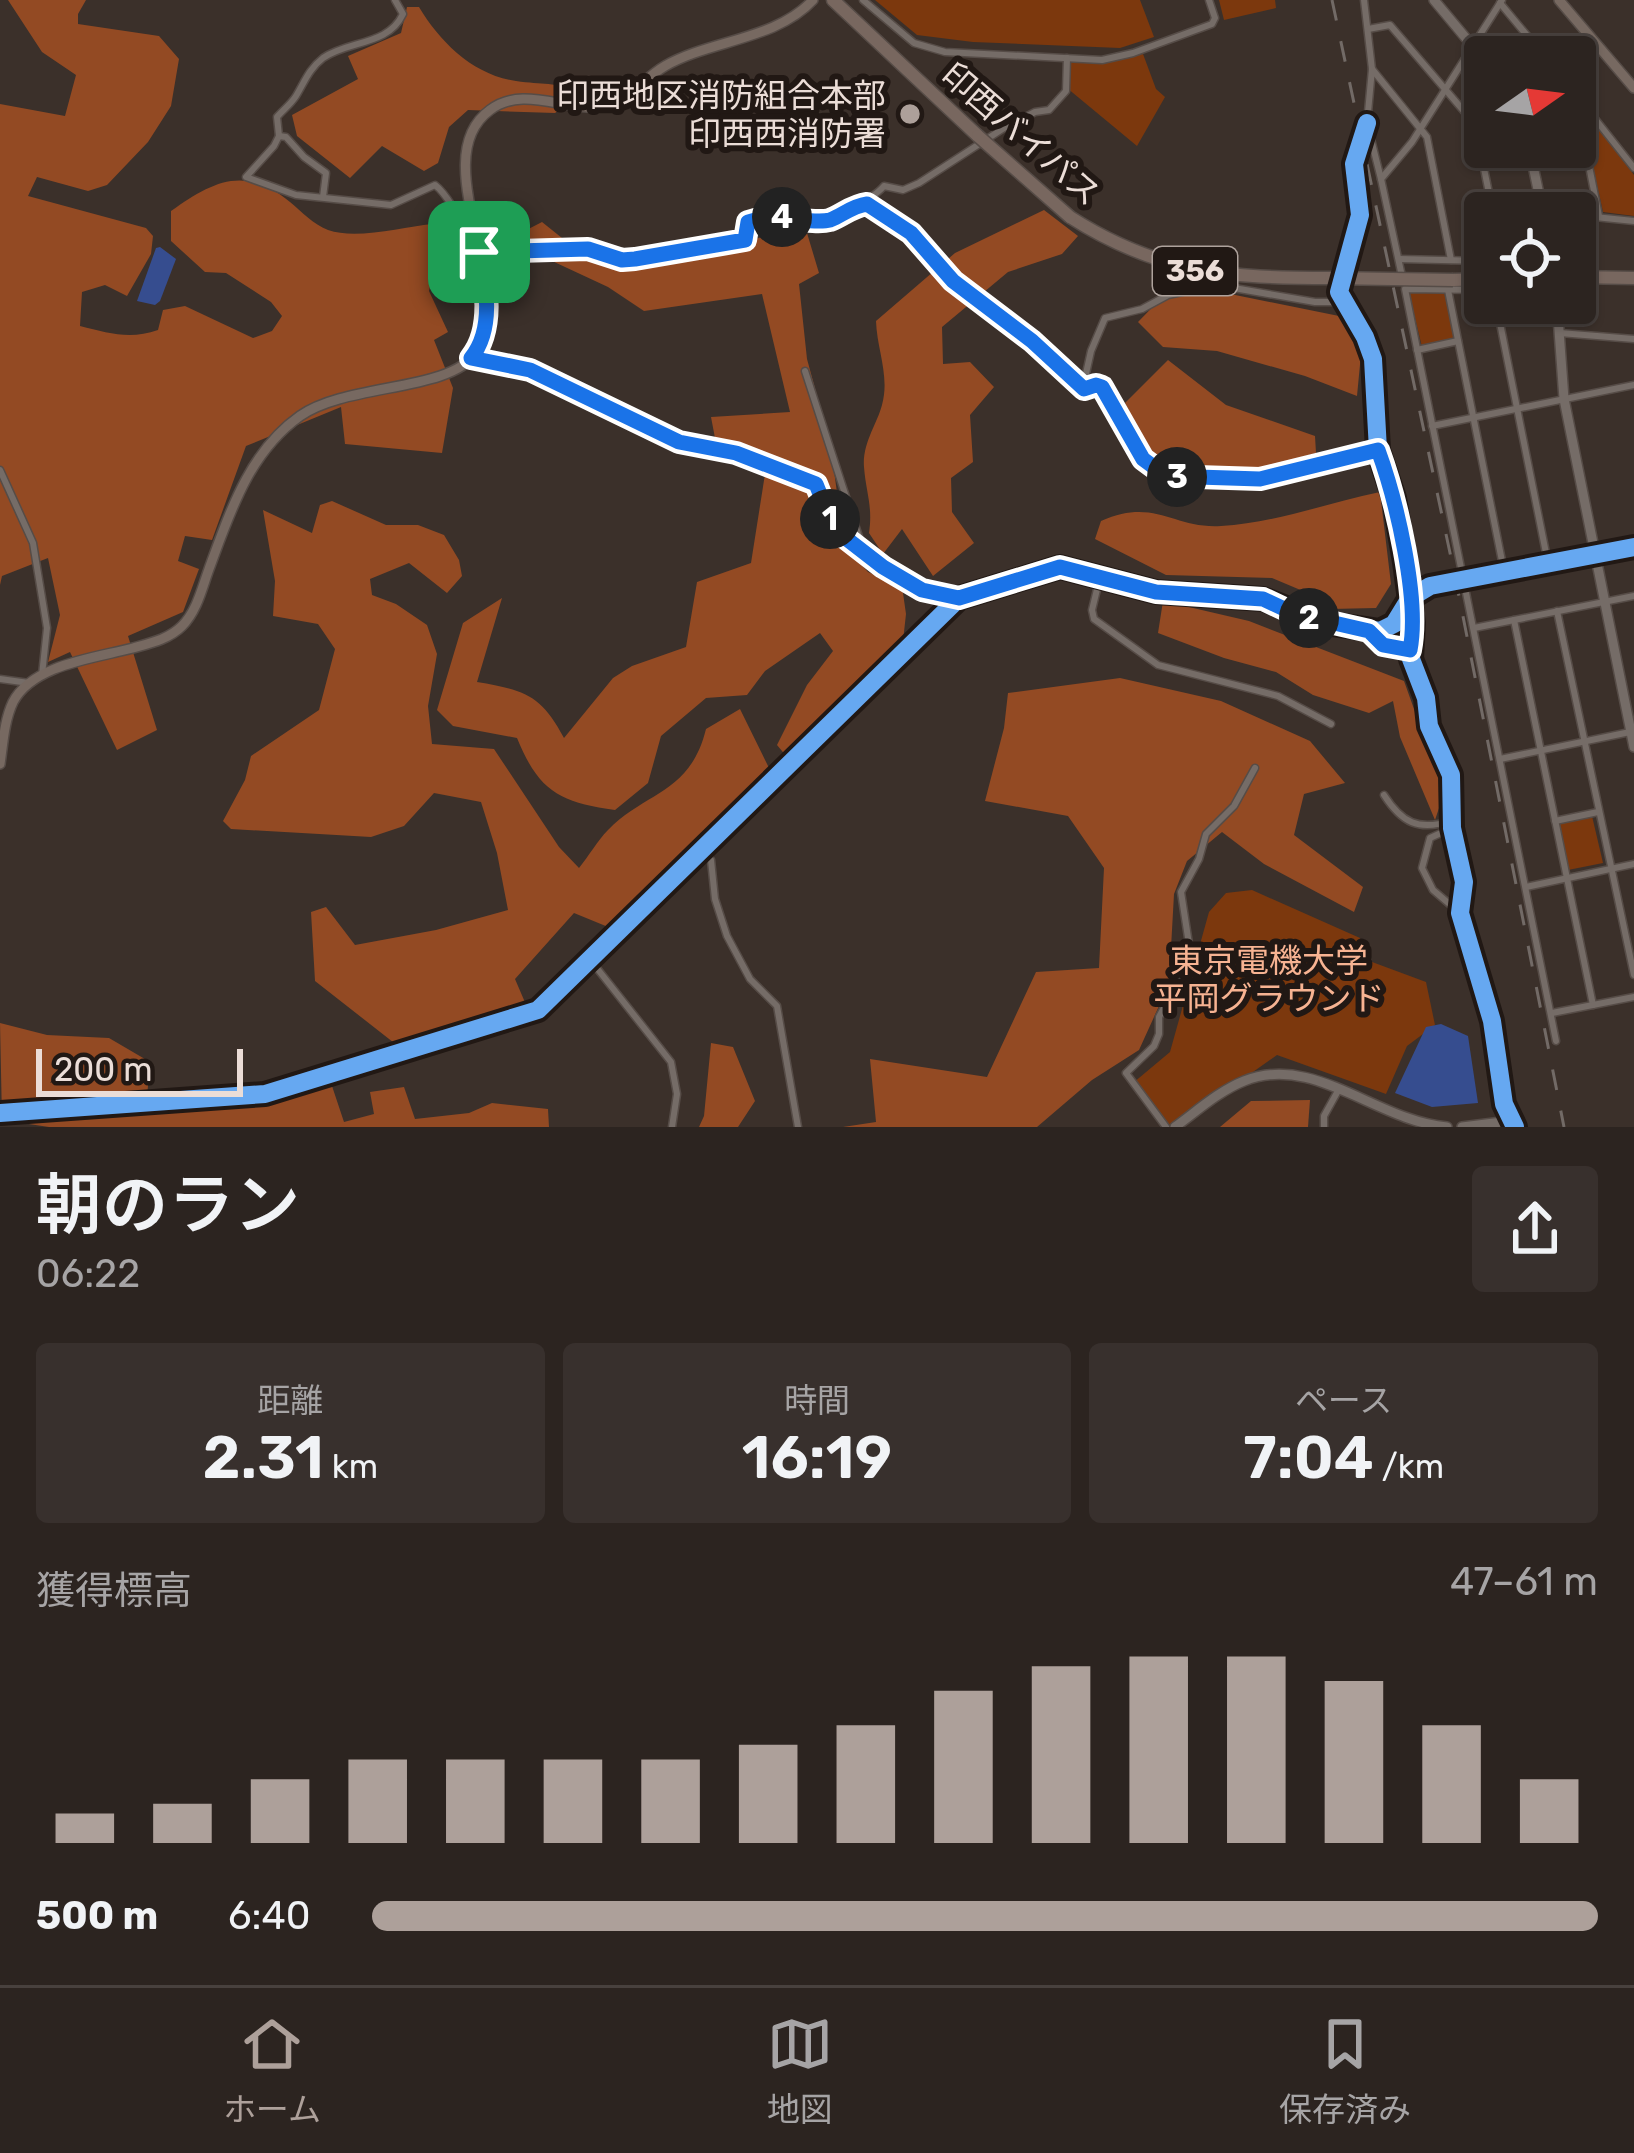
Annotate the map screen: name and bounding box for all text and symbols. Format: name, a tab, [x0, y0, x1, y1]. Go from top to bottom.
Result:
north arrow	[1464, 36, 1596, 168]
map controls	[1464, 36, 1596, 324]
street label: 印西バイパス	[934, 55, 1108, 213]
place label: 印西地区消防組合本部 印西西消防署	[556, 76, 886, 153]
marker: 印西地区消防組合本部 印西西消防署	[897, 101, 923, 127]
pin: 4	[752, 187, 812, 247]
button: locate	[1464, 192, 1596, 324]
text: 4	[771, 197, 793, 236]
pin	[428, 201, 530, 303]
icon: arrive	[446, 219, 512, 285]
road number: 356	[1153, 247, 1237, 295]
pin: 3	[1147, 447, 1207, 507]
text: 3	[1166, 457, 1188, 496]
pin: 1	[800, 489, 860, 549]
text: 1	[822, 499, 838, 538]
pin: 2	[1279, 588, 1339, 648]
text: 2	[1298, 598, 1320, 637]
park label: 東京電機大学 平岡グラウンド	[1154, 941, 1385, 1018]
scale bar	[36, 1043, 243, 1096]
text: 200 m	[54, 1050, 153, 1089]
text: 朝のラン	[36, 1166, 300, 1245]
button: share	[1472, 1166, 1598, 1292]
text: 06:22	[36, 1251, 140, 1297]
text: 距離	[257, 1381, 323, 1420]
text: 時間	[784, 1381, 850, 1420]
text: ペース	[1295, 1381, 1392, 1420]
text: 2.31	[203, 1422, 324, 1493]
text: 16:19	[742, 1422, 892, 1493]
text: 7:04	[1243, 1422, 1374, 1493]
text: km	[324, 1447, 378, 1486]
text: /km	[1374, 1447, 1444, 1486]
text: 47–61 m	[1450, 1559, 1598, 1605]
text: 獲得標高	[36, 1568, 192, 1614]
text: 500 m	[36, 1893, 158, 1939]
text: 6:40	[228, 1893, 311, 1939]
tab: ホーム	[223, 2011, 321, 2131]
tab: 地図	[767, 2011, 833, 2131]
tab: 保存済み	[1279, 2011, 1411, 2131]

